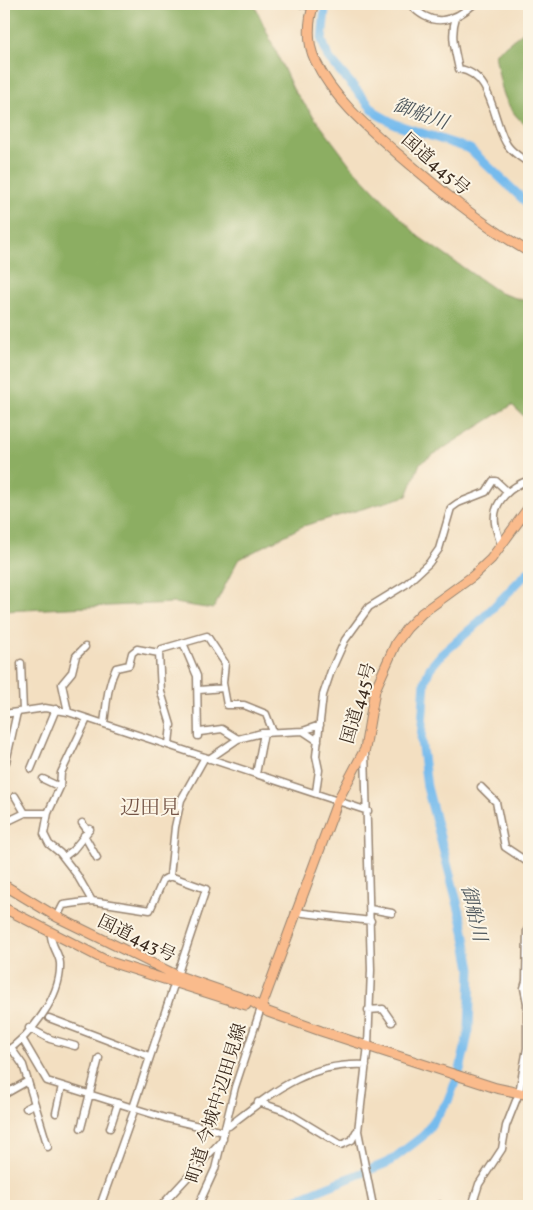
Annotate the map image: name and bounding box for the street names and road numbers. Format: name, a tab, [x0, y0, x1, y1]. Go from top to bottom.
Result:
street label: 国道445号	[395, 128, 475, 202]
street label: 国道445号	[336, 660, 383, 747]
street label: 国道443号	[93, 910, 180, 969]
street label: 町道 今城中辺田見線	[181, 1021, 254, 1186]

